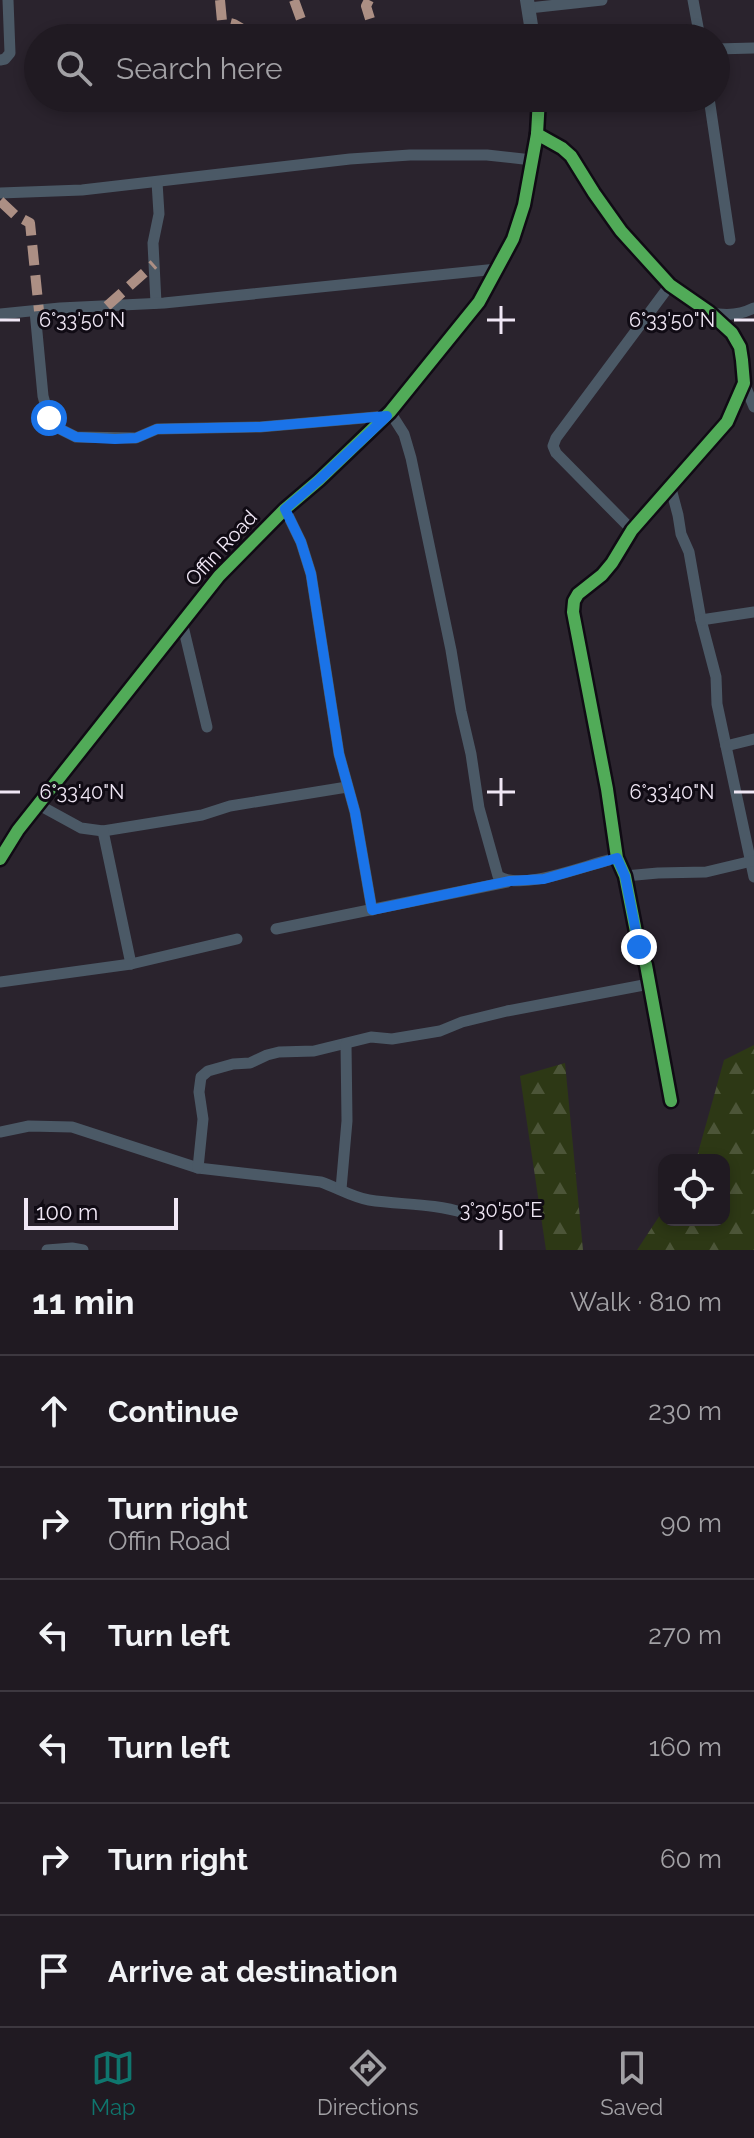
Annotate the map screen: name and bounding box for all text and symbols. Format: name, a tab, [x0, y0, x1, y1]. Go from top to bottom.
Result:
search box	[24, 24, 730, 112]
icon: search	[52, 46, 96, 90]
text: Search here	[116, 51, 283, 86]
text: 6°33'50"N	[39, 308, 125, 332]
text: 6°33'50"N	[629, 308, 715, 332]
route start	[31, 400, 67, 436]
street label: Offin Road	[180, 505, 262, 591]
text: 6°33'40"N	[39, 780, 125, 804]
text: 6°33'40"N	[629, 780, 715, 804]
route end	[621, 929, 657, 965]
map controls	[658, 1154, 730, 1226]
button: locate	[658, 1154, 730, 1226]
scale bar	[24, 1194, 178, 1230]
text: 3°30'50"E	[460, 1198, 542, 1222]
text: 100 m	[36, 1199, 98, 1225]
text: 11 min	[32, 1282, 135, 1322]
text: Walk · 810 m	[570, 1287, 722, 1317]
icon: ahead	[32, 1389, 76, 1433]
text: Continue	[108, 1394, 239, 1429]
text: 230 m	[648, 1396, 722, 1426]
text: Turn right	[108, 1491, 248, 1526]
icon: right	[32, 1501, 76, 1545]
text: 90 m	[660, 1508, 722, 1538]
text: Offin Road	[108, 1526, 231, 1556]
icon: left	[32, 1613, 76, 1657]
text: Turn left	[108, 1618, 230, 1653]
text: 270 m	[648, 1620, 722, 1650]
icon: left	[32, 1725, 76, 1769]
text: Turn left	[108, 1730, 230, 1765]
text: 160 m	[649, 1732, 722, 1762]
icon: right	[32, 1837, 76, 1881]
text: Turn right	[108, 1842, 248, 1877]
text: 60 m	[660, 1844, 722, 1874]
icon: arrive	[32, 1949, 76, 1993]
text: Arrive at destination	[108, 1954, 398, 1989]
tab: Map	[91, 2046, 136, 2120]
tab: Directions	[317, 2046, 419, 2120]
tab: Saved	[600, 2046, 663, 2120]

